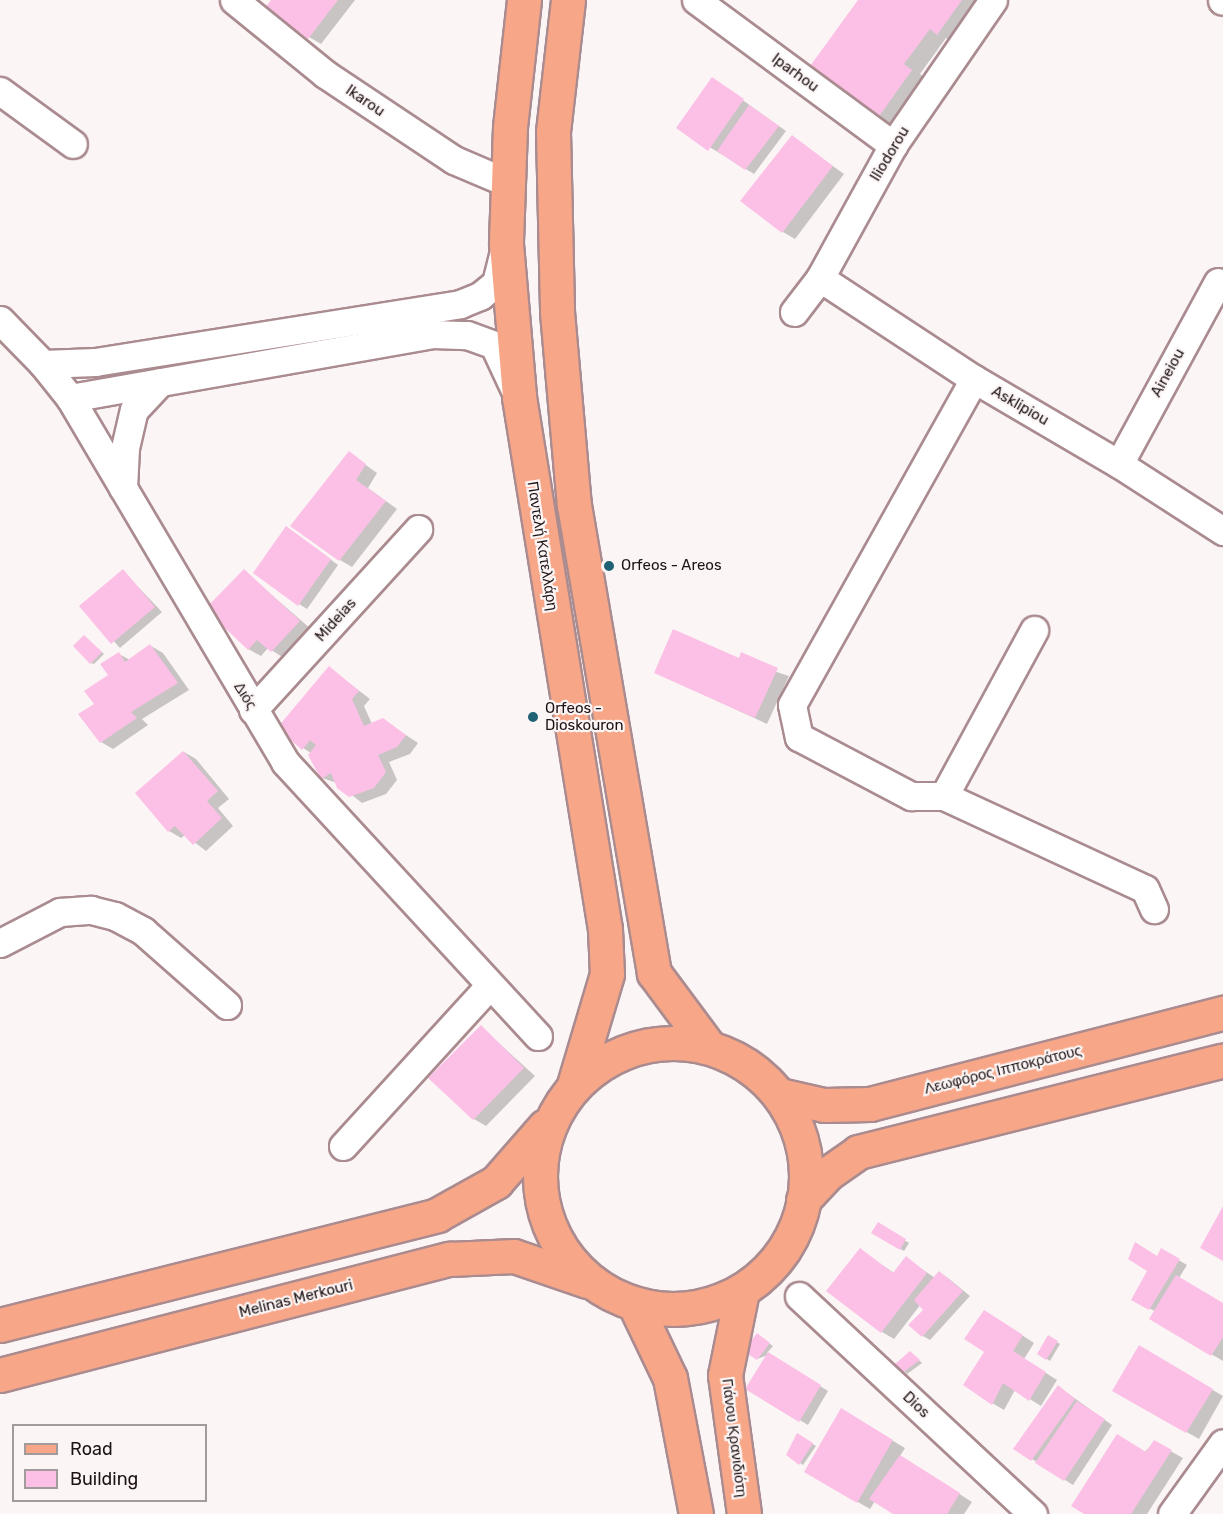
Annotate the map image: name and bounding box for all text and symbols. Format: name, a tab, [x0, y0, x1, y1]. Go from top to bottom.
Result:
street label: Iparhou	[768, 50, 822, 96]
street label: Ikarou	[342, 81, 388, 121]
street label: Iliodorou	[867, 123, 913, 185]
street label: Aineiou	[1147, 346, 1189, 400]
street label: Asklipiou	[988, 382, 1052, 430]
street label: Παντελή Κατελλάρη	[523, 480, 561, 612]
place label: Orfeos - Areos	[621, 557, 722, 575]
marker: Orfeos - Areos	[602, 559, 616, 573]
street label: Mideias	[312, 594, 360, 646]
street label: Διός	[230, 679, 260, 713]
place label: Orfeos - Dioskouron	[545, 699, 623, 734]
marker: Orfeos - Dioskouron	[526, 710, 540, 724]
street label: Λεωφόρος Ιπποκράτους	[922, 1042, 1084, 1098]
street label: Melinas Merkouri	[237, 1276, 355, 1322]
street label: Γιάνου Κρανιδιότη	[718, 1378, 750, 1498]
street label: Dios	[899, 1388, 933, 1422]
legend	[12, 1424, 207, 1502]
text: Road	[70, 1438, 113, 1460]
text: Building	[70, 1468, 138, 1490]

